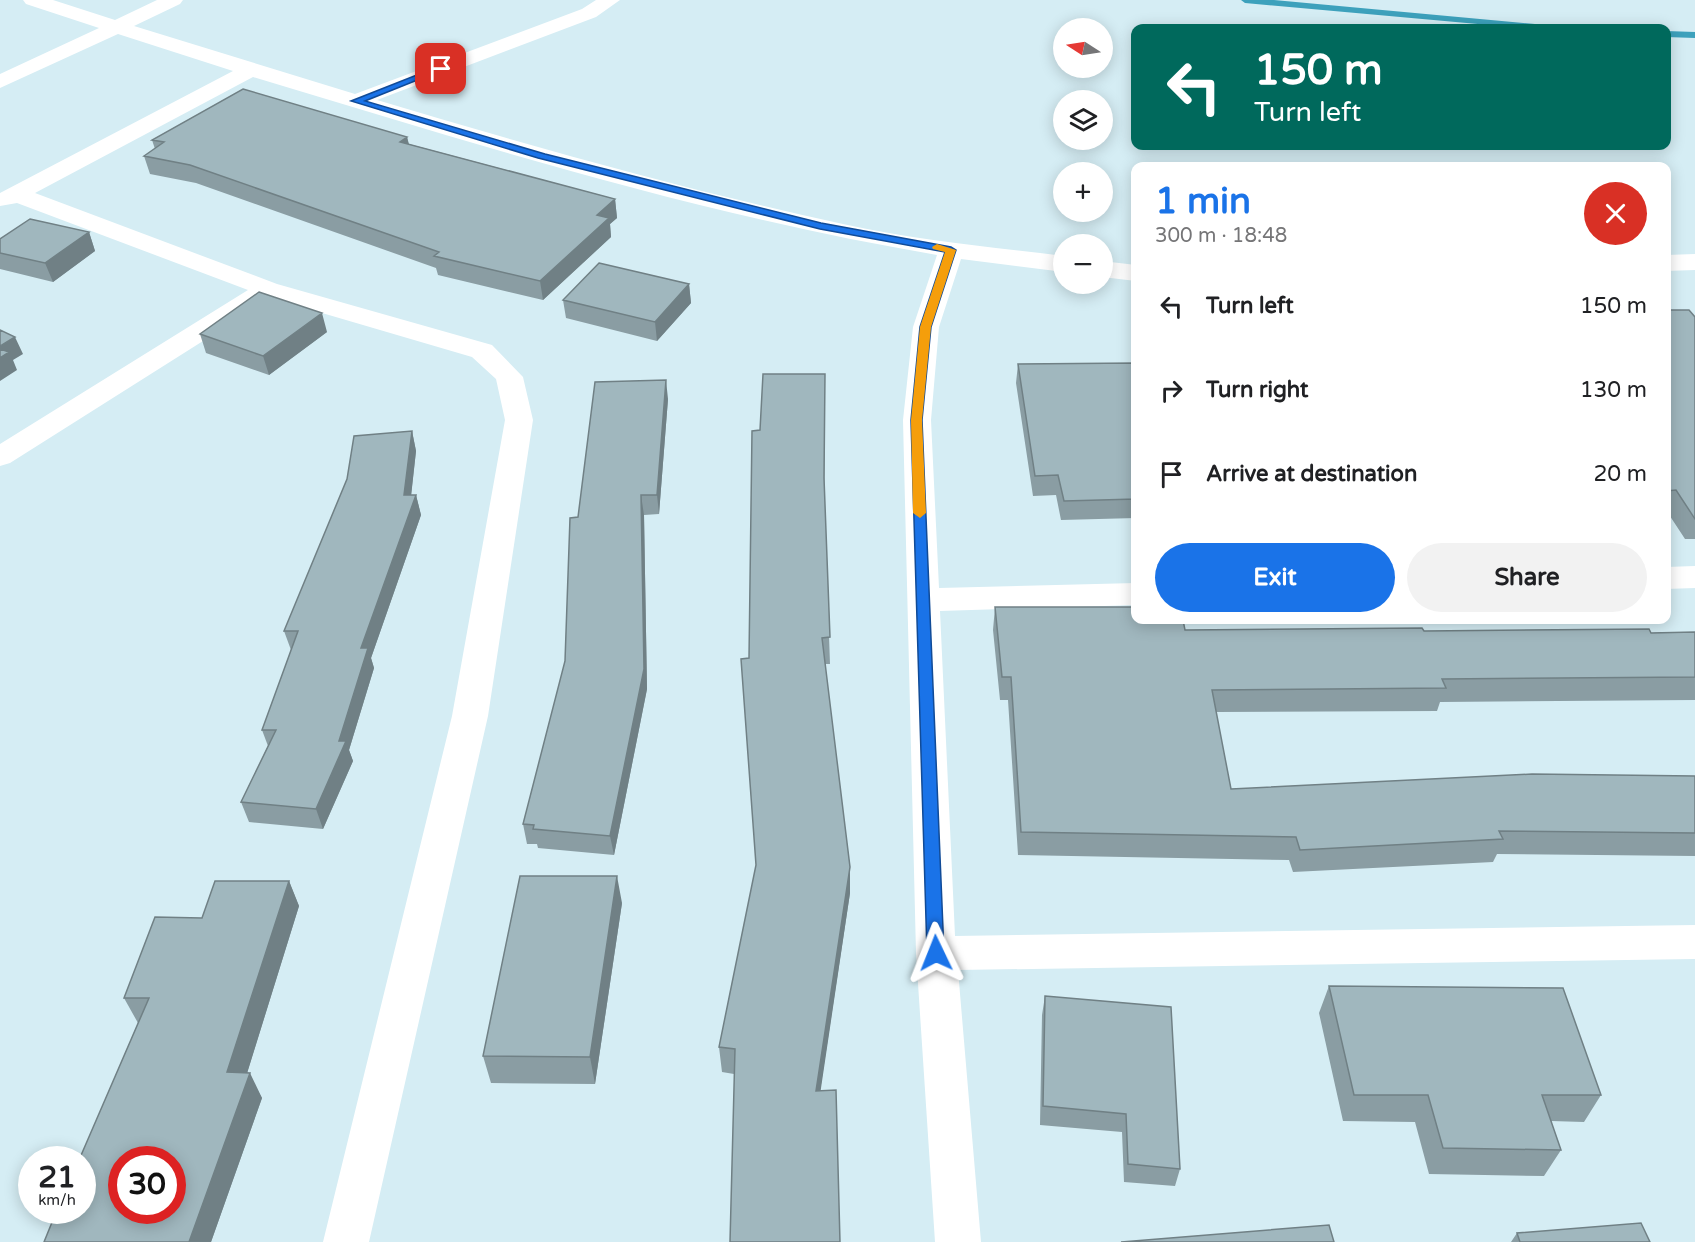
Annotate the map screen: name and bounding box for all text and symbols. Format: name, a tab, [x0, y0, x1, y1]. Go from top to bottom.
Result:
north arrow	[1053, 18, 1113, 78]
map controls	[1053, 18, 1113, 294]
pin	[415, 43, 466, 94]
text: 150 m	[1254, 45, 1383, 96]
icon: left	[1155, 48, 1233, 126]
icon: arrive	[424, 52, 457, 85]
button: layers	[1053, 90, 1113, 150]
text: Turn left	[1254, 96, 1361, 129]
button: +	[1053, 162, 1113, 222]
text: 1 min	[1155, 180, 1251, 223]
button: close	[1584, 182, 1647, 245]
text: 300 m · 18:48	[1155, 224, 1287, 248]
button: −	[1053, 234, 1113, 294]
icon: left	[1155, 290, 1188, 323]
text: Turn left	[1206, 293, 1294, 319]
text: 150 m	[1580, 293, 1647, 319]
icon: right	[1155, 374, 1188, 407]
text: Turn right	[1206, 377, 1308, 403]
text: 130 m	[1580, 377, 1647, 403]
icon: arrive	[1155, 458, 1188, 491]
text: Arrive at destination	[1206, 461, 1417, 487]
text: 20 m	[1593, 461, 1647, 487]
button: Exit	[1155, 543, 1395, 612]
button: Share	[1407, 543, 1647, 612]
position arrow	[904, 921, 968, 985]
speed limit sign: 30	[108, 1146, 186, 1224]
text: 21	[38, 1159, 76, 1196]
text: km/h	[38, 1191, 76, 1209]

